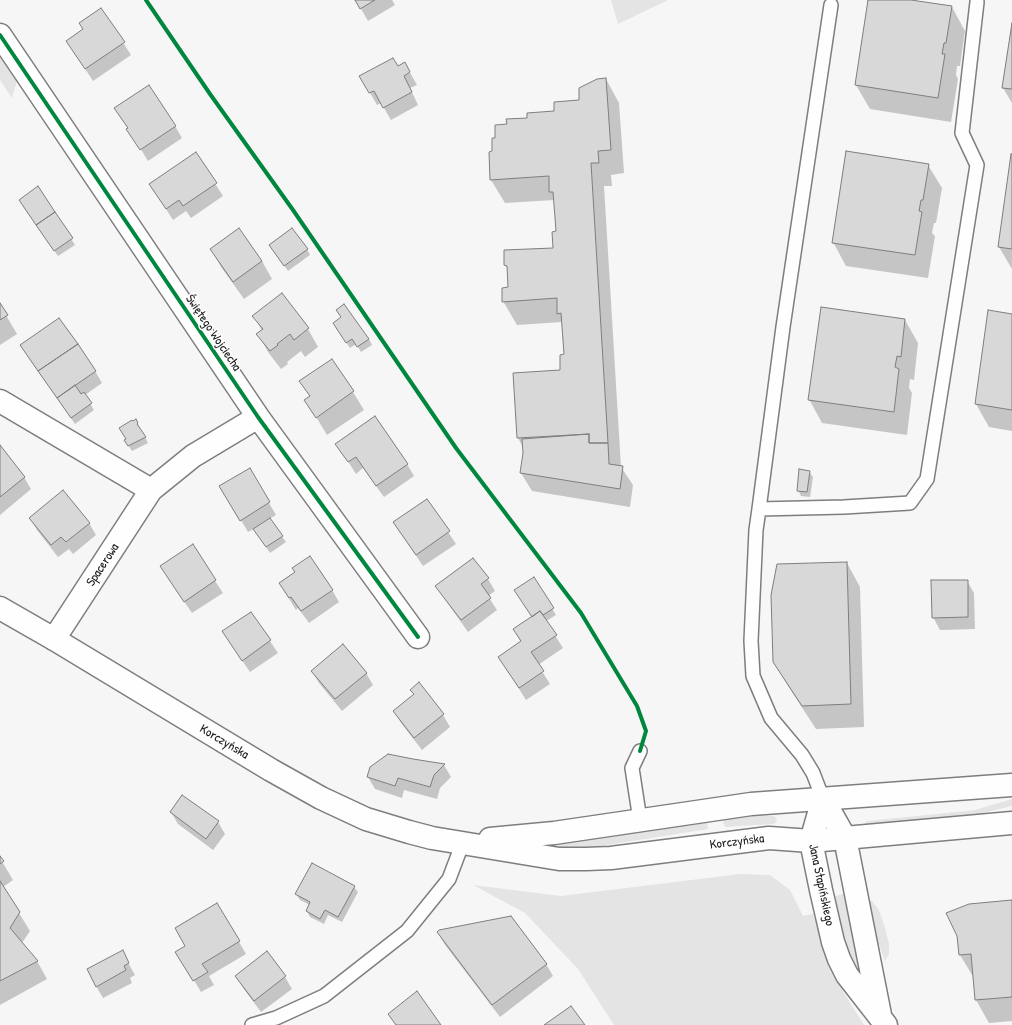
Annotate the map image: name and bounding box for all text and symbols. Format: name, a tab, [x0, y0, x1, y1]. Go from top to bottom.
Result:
street label: Świętego Wojciecha	[182, 292, 244, 374]
street label: Spacerowa	[83, 541, 123, 589]
street label: Korczyńska	[197, 721, 251, 763]
street label: Korczyńska	[709, 831, 765, 853]
street label: Jana Stapińskiego	[805, 843, 837, 927]

